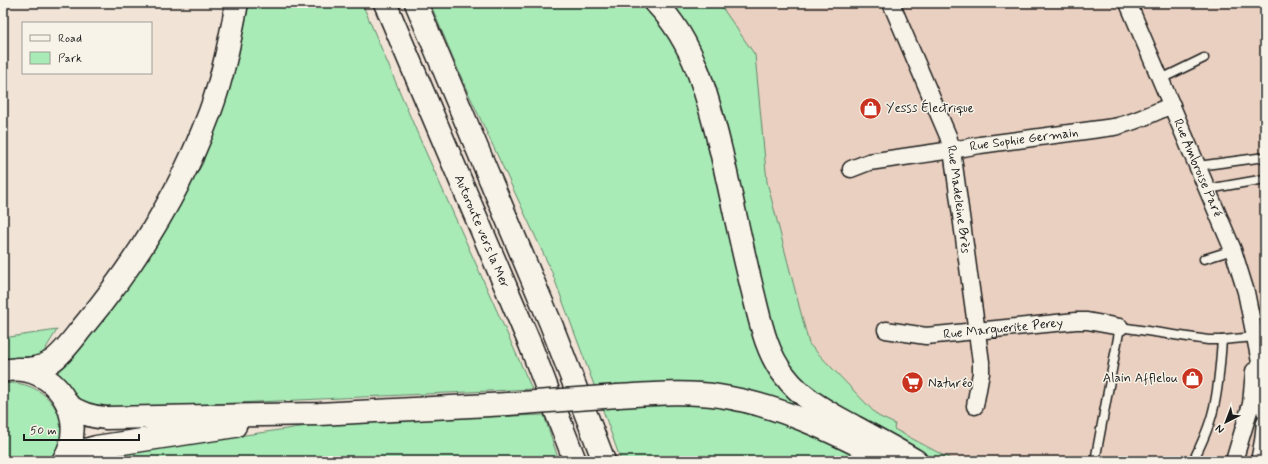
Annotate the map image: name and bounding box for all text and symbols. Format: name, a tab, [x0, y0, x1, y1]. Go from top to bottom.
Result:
legend	[22, 22, 152, 74]
text: Road	[58, 31, 82, 47]
text: Park	[58, 51, 82, 67]
shop icon: Yesss Électrique	[857, 95, 883, 121]
place label: Yesss Électrique	[886, 99, 974, 117]
street label: Rue Ambroise Paré	[1170, 116, 1226, 220]
street label: Rue Sophie Germain	[968, 123, 1079, 155]
street label: Rue Madeleine Brès	[943, 143, 975, 255]
street label: Autoroute vers la Mer	[450, 172, 514, 291]
street label: Rue Marguerite Perey	[942, 314, 1064, 343]
shop icon: Alain Afflelou	[1180, 365, 1206, 391]
supermarket icon: Naturéo	[900, 370, 926, 396]
place label: Alain Afflelou	[1103, 370, 1178, 387]
place label: Naturéo	[928, 375, 973, 392]
north arrow	[1206, 402, 1246, 442]
scale bar	[24, 416, 139, 442]
text: N	[1213, 421, 1227, 436]
text: 50 m	[30, 423, 57, 439]

